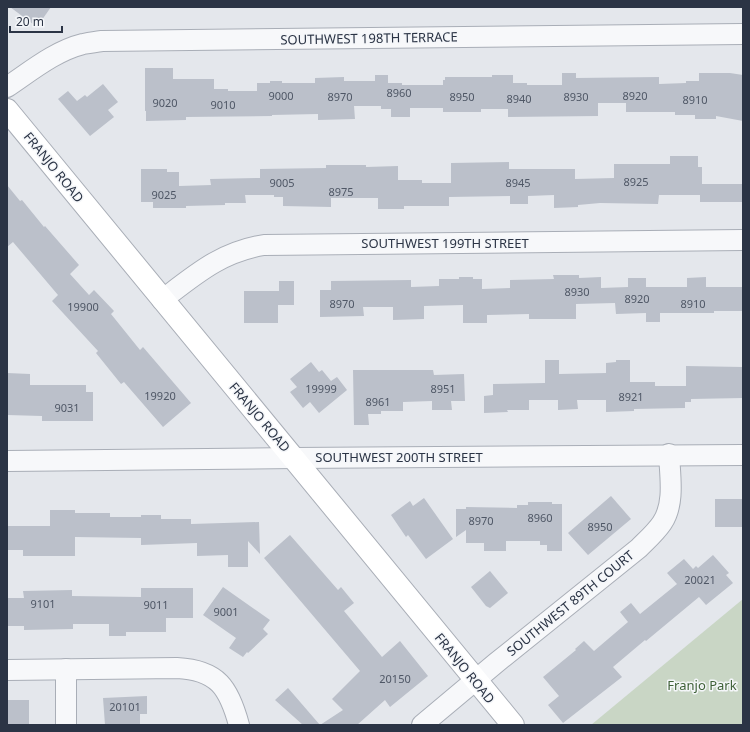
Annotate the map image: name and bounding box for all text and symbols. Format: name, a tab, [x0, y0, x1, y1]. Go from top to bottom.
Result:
scale bar	[10, 8, 62, 34]
text: 20 m	[16, 13, 44, 30]
street label: SOUTHWEST 198TH TERRACE	[280, 27, 458, 49]
house number: 8960	[386, 85, 412, 100]
house number: 9000	[268, 88, 294, 103]
house number: 8920	[622, 88, 648, 103]
house number: 8970	[327, 89, 353, 104]
house number: 8950	[449, 89, 475, 104]
house number: 8930	[563, 89, 589, 104]
house number: 8940	[506, 91, 532, 106]
house number: 8910	[682, 92, 708, 107]
house number: 9020	[152, 95, 178, 110]
house number: 9010	[210, 97, 236, 112]
street label: FRANJO ROAD	[20, 128, 88, 206]
house number: 8925	[623, 174, 649, 189]
house number: 9005	[269, 175, 295, 190]
house number: 8945	[505, 175, 531, 190]
house number: 8975	[328, 184, 354, 199]
house number: 9025	[151, 187, 177, 202]
street label: SOUTHWEST 199TH STREET	[361, 234, 529, 252]
house number: 8930	[564, 284, 590, 299]
house number: 8920	[624, 291, 650, 306]
house number: 8970	[329, 296, 355, 311]
house number: 8910	[680, 296, 706, 311]
house number: 19900	[67, 299, 99, 314]
street label: FRANJO ROAD	[226, 378, 294, 456]
house number: 19999	[305, 381, 337, 396]
house number: 8951	[430, 381, 456, 396]
house number: 19920	[144, 388, 176, 403]
house number: 8921	[618, 389, 644, 404]
house number: 8961	[365, 394, 391, 409]
house number: 9031	[54, 400, 80, 415]
street label: SOUTHWEST 200TH STREET	[315, 448, 483, 466]
house number: 8960	[527, 510, 553, 525]
house number: 8970	[468, 513, 494, 528]
house number: 8950	[587, 519, 613, 534]
street label: SOUTHWEST 89TH COURT	[503, 546, 638, 660]
house number: 20021	[684, 572, 716, 587]
house number: 9101	[30, 596, 56, 611]
house number: 9011	[143, 597, 169, 612]
house number: 9001	[213, 604, 239, 619]
street label: FRANJO ROAD	[431, 629, 499, 707]
house number: 20150	[379, 671, 411, 686]
park label: Franjo Park	[667, 676, 737, 694]
house number: 20101	[109, 699, 141, 714]

